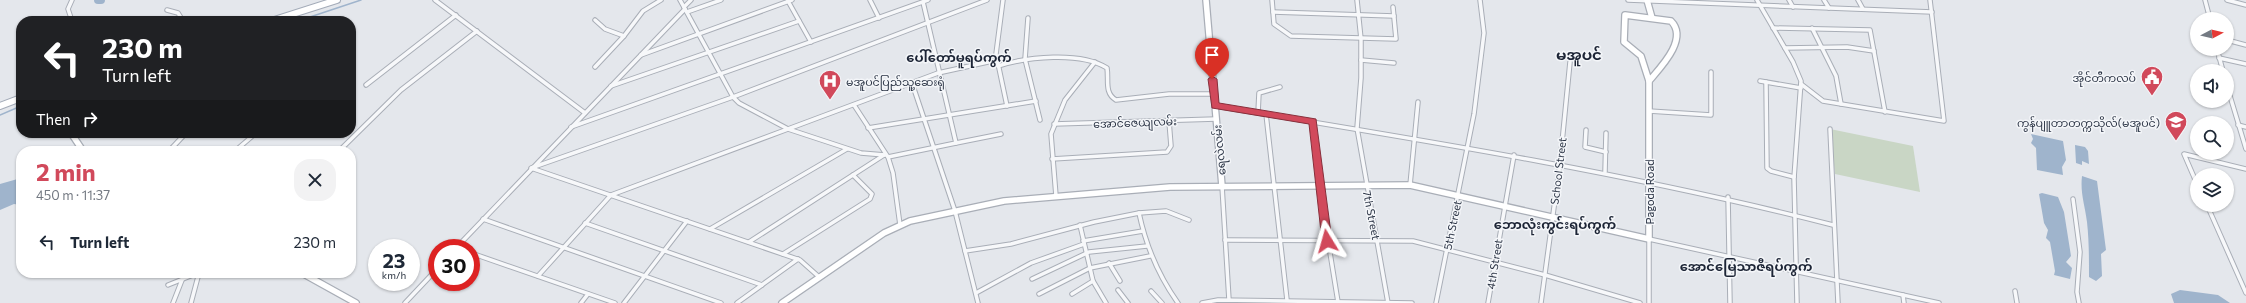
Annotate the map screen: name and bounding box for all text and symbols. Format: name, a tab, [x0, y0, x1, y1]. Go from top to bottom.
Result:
north arrow	[2190, 12, 2234, 56]
map controls	[2190, 12, 2234, 212]
text: 230 m	[102, 30, 183, 64]
icon: left	[36, 32, 88, 84]
pin	[1195, 38, 1229, 79]
icon: arrive	[1201, 44, 1223, 66]
district label: မအူပင်	[1556, 45, 1602, 67]
district label: ပေါ်တော်မူရပ်ကွက်	[906, 48, 1012, 69]
text: Turn left	[102, 64, 171, 86]
public building icon: အိုင်တီကလပ်	[2139, 64, 2165, 97]
button: sound	[2190, 64, 2234, 108]
hospital icon: မအူပင်ပြည်သူ့ဆေးရုံ	[817, 68, 843, 101]
place label: အိုင်တီကလပ်	[2073, 71, 2136, 87]
place label: မအူပင်ပြည်သူ့ဆေးရုံ	[846, 75, 945, 91]
icon: right	[79, 108, 101, 130]
school or university icon: ကွန်ပျူတာတက္ကသိုလ်(မအူပင်)	[2163, 109, 2189, 142]
text: Then	[36, 110, 71, 128]
street label: အောင်ဇေယျလမ်း	[1093, 114, 1177, 133]
place label: ကွန်ပျူတာတက္ကသိုလ်(မအူပင်)	[2017, 116, 2160, 132]
button: search	[2190, 116, 2234, 160]
street label: ရေလဲလမ်း	[1210, 124, 1231, 176]
street label: School Street	[1547, 136, 1569, 205]
text: 2 min	[36, 157, 96, 186]
button: close	[294, 159, 336, 201]
street label: Pagoda Road	[1643, 160, 1656, 224]
button: layers	[2190, 168, 2234, 212]
text: 450 m · 11:37	[36, 187, 110, 203]
street label: 7th Street	[1361, 189, 1383, 241]
street label: 5th Street	[1440, 199, 1464, 251]
district label: ဘောလုံးကွင်းရပ်ကွက်	[1494, 215, 1616, 236]
position arrow	[1306, 220, 1348, 262]
icon: left	[36, 231, 58, 253]
text: Turn left	[70, 233, 129, 251]
text: 230 m	[293, 233, 336, 251]
street label: 4th Street	[1484, 238, 1504, 290]
speed limit sign: 30	[428, 239, 480, 291]
text: 23	[382, 248, 406, 272]
district label: အောင်မြေသာဇီရပ်ကွက်	[1680, 257, 1812, 277]
text: km/h	[382, 269, 406, 281]

